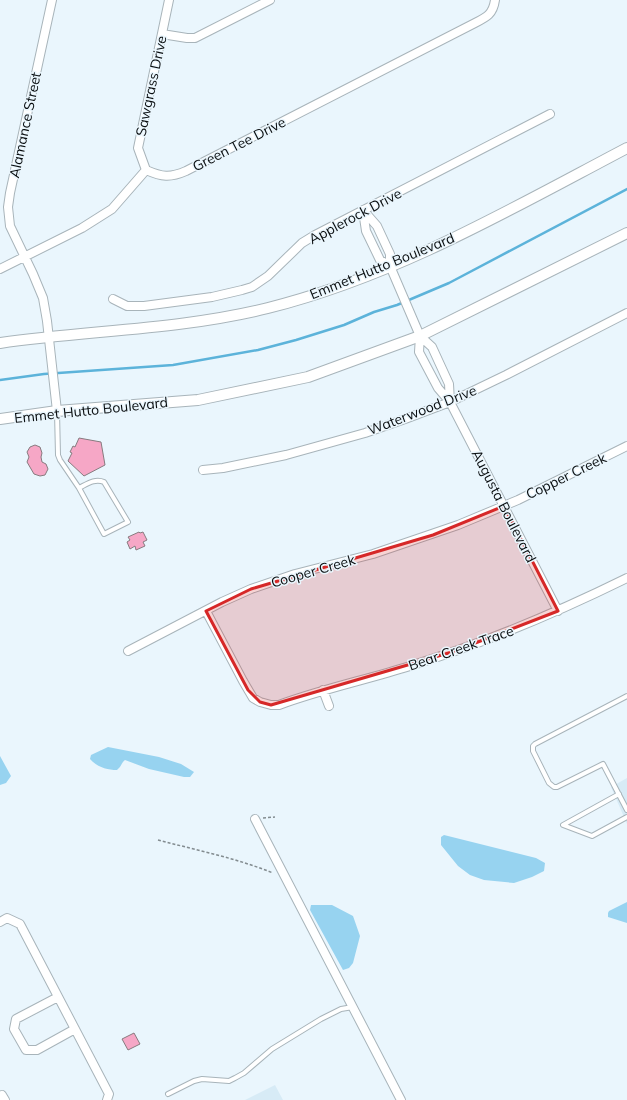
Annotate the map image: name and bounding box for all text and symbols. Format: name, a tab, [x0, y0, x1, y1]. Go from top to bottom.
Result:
street label: Sawgrass Drive	[132, 34, 170, 138]
street label: Alamance Street	[5, 70, 45, 180]
street label: Green Tee Drive	[189, 113, 289, 175]
street label: Applerock Drive	[305, 184, 405, 248]
street label: Emmet Hutto Boulevard	[307, 229, 457, 303]
street label: Waterwood Drive	[365, 381, 479, 439]
street label: Emmet Hutto Boulevard	[13, 393, 169, 427]
street label: Augusta Boulevard	[468, 447, 540, 565]
street label: Copper Creek	[523, 448, 610, 503]
street label: Cooper Creek	[269, 550, 358, 592]
street label: Bear Creek Trace	[406, 622, 516, 674]

